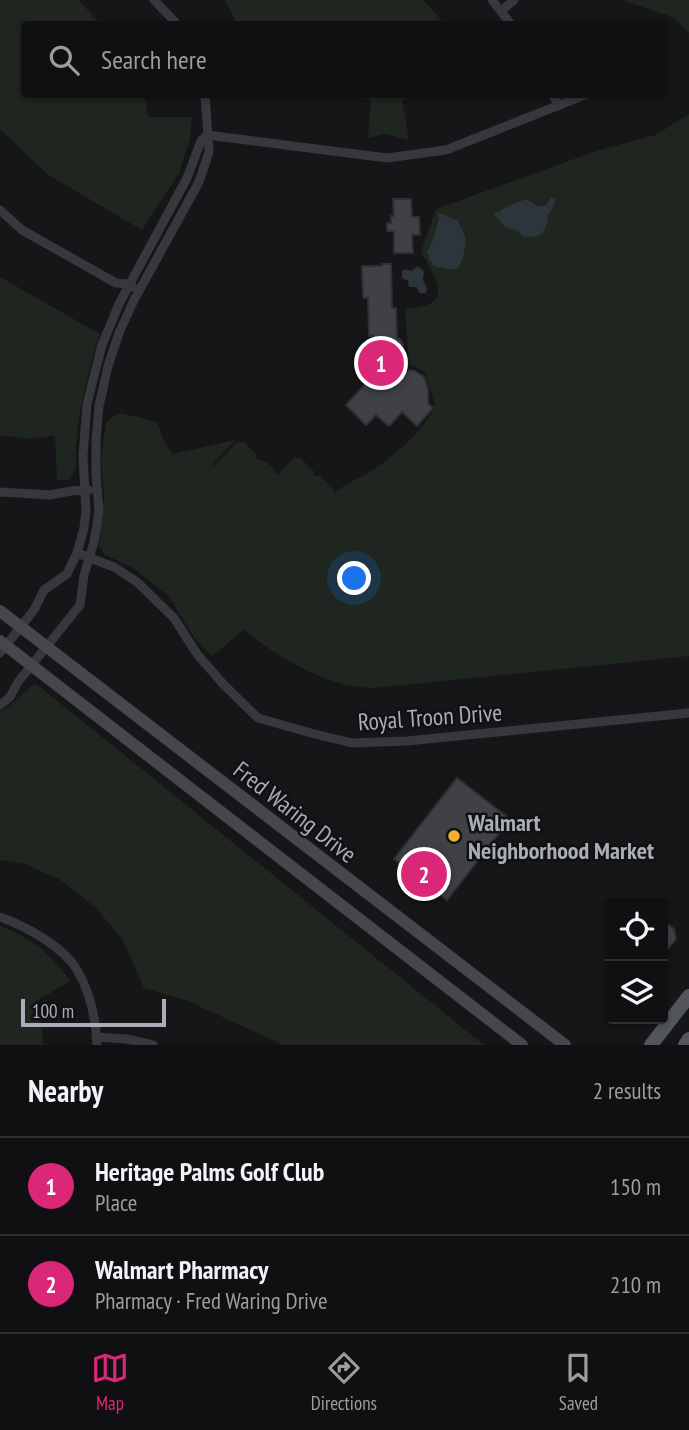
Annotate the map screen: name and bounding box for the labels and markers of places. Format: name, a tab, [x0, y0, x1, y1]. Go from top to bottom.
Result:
pin: 1	[358, 337, 404, 389]
place label: Walmart Neighborhood Market	[467, 807, 654, 866]
marker: Walmart Neighborhood Market	[446, 828, 462, 844]
pin: 2	[401, 848, 447, 900]

